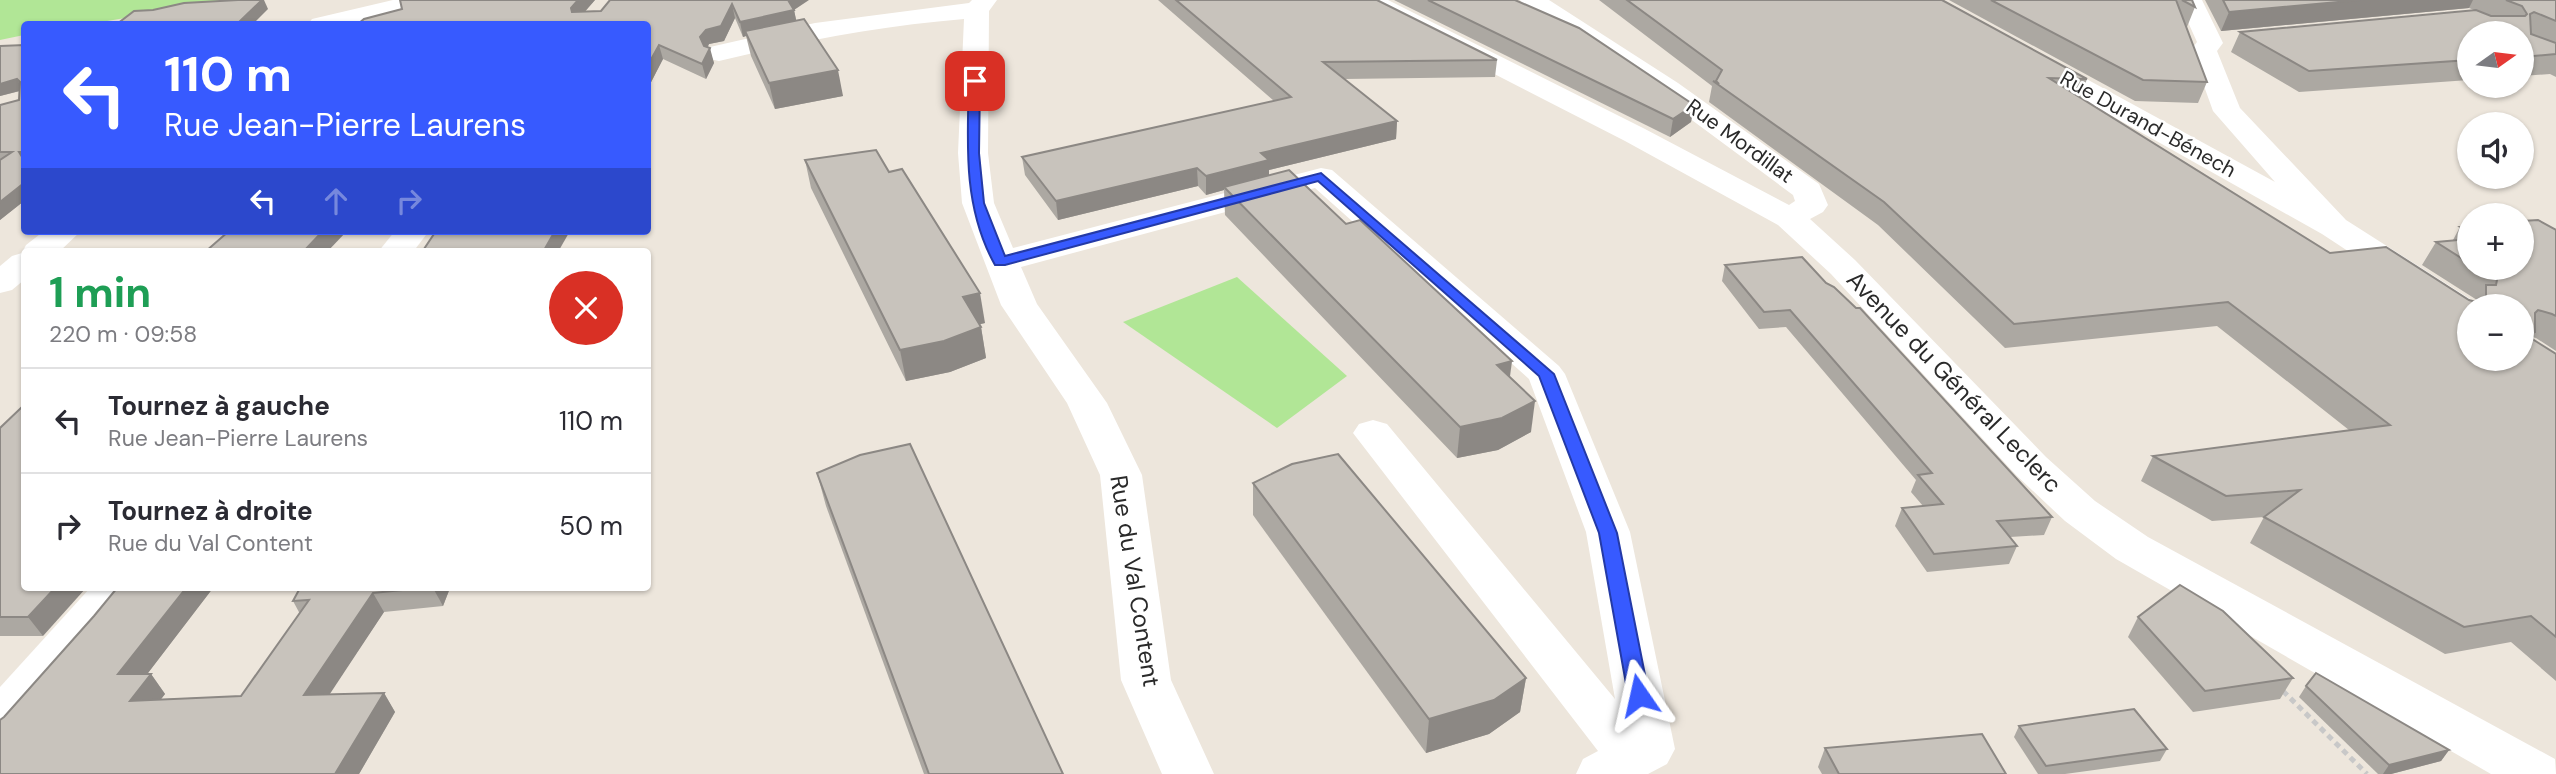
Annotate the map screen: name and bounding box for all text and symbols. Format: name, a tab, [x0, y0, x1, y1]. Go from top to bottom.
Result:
north arrow	[2457, 21, 2534, 98]
map controls	[2457, 21, 2534, 371]
text: 110 m	[164, 42, 292, 106]
icon: left	[49, 49, 140, 140]
pin	[945, 51, 1005, 111]
icon: arrive	[956, 62, 994, 100]
street label: Rue Durand-Bénech	[2055, 64, 2241, 184]
street label: Rue Mordillat	[1681, 93, 1799, 189]
text: Rue Jean-Pierre Laurens	[164, 104, 526, 146]
button: sound	[2457, 112, 2534, 189]
icon: left	[244, 182, 282, 220]
icon: ahead	[317, 182, 355, 220]
icon: right	[390, 182, 428, 220]
button: +	[2457, 203, 2534, 280]
street label: Avenue du Général Leclerc	[1840, 264, 2069, 499]
text: 1 min	[49, 265, 151, 320]
button: close	[549, 271, 623, 345]
button: −	[2457, 294, 2534, 371]
text: 220 m · 09:58	[49, 319, 197, 349]
text: Tournez à gauche	[108, 389, 330, 423]
icon: left	[49, 402, 87, 440]
text: 110 m	[559, 404, 623, 438]
text: Rue Jean-Pierre Laurens	[108, 423, 368, 453]
street label: Rue du Val Content	[1103, 473, 1168, 689]
text: Tournez à droite	[108, 494, 313, 528]
icon: right	[49, 507, 87, 545]
text: 50 m	[559, 509, 623, 543]
text: Rue du Val Content	[108, 528, 313, 558]
position arrow	[1602, 658, 1676, 732]

